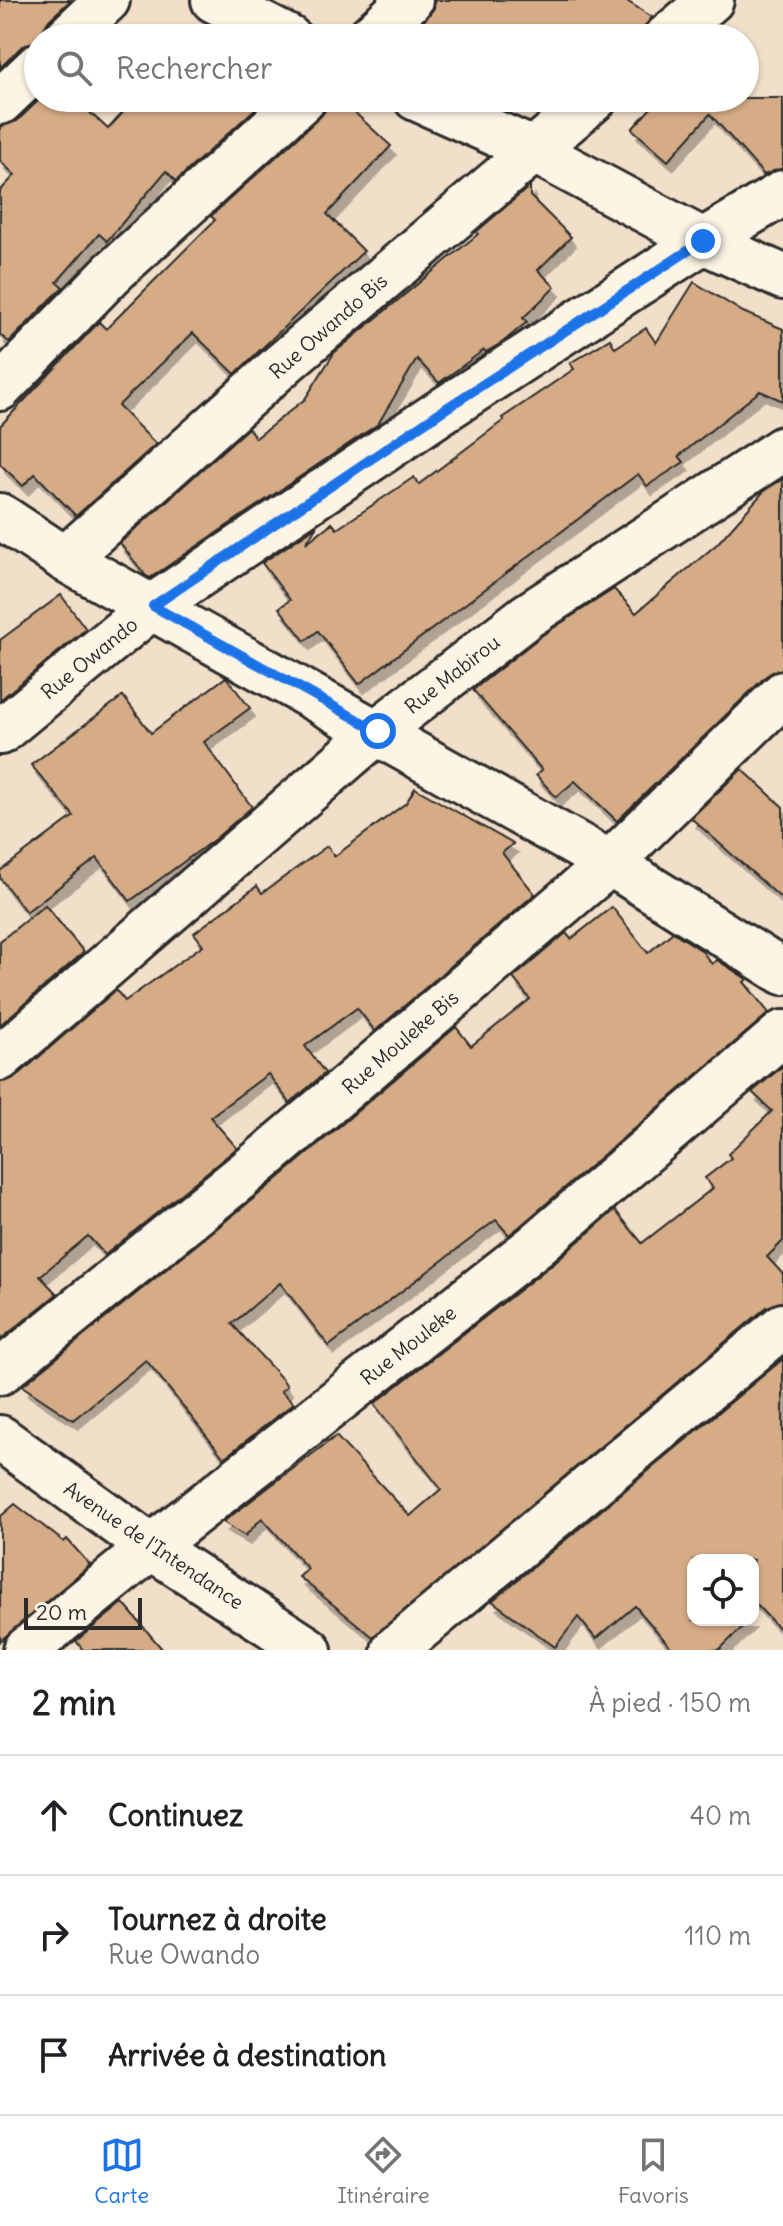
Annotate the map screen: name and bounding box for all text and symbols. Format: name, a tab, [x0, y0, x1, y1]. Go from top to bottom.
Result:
search box	[24, 24, 759, 112]
icon: search	[52, 46, 96, 90]
text: Rechercher	[116, 49, 272, 87]
route end	[685, 223, 721, 259]
street label: Rue Owando Bis	[264, 268, 392, 384]
street label: Rue Owando	[36, 611, 142, 705]
street label: Rue Mabirou	[400, 629, 504, 719]
route start	[360, 713, 396, 749]
street label: Rue Mouleke Bis	[337, 985, 463, 1099]
street label: Rue Mouleke	[355, 1300, 461, 1390]
street label: Avenue de l'Intendance	[59, 1476, 249, 1614]
map controls	[687, 1554, 759, 1626]
button: locate	[687, 1554, 759, 1626]
scale bar	[24, 1594, 142, 1630]
text: 20 m	[36, 1598, 87, 1626]
text: 2 min	[32, 1681, 116, 1724]
text: À pied · 150 m	[589, 1686, 751, 1719]
icon: ahead	[32, 1793, 76, 1837]
text: Continuez	[108, 1796, 243, 1834]
text: 40 m	[690, 1799, 751, 1832]
text: Tournez à droite	[108, 1900, 327, 1938]
icon: right	[32, 1913, 76, 1957]
text: 110 m	[684, 1919, 751, 1952]
text: Rue Owando	[108, 1938, 260, 1971]
icon: arrive	[32, 2033, 76, 2077]
text: Arrivée à destination	[108, 2036, 386, 2074]
tab: Carte	[94, 2133, 149, 2209]
tab: Itinéraire	[337, 2133, 430, 2209]
tab: Favoris	[618, 2133, 689, 2209]

